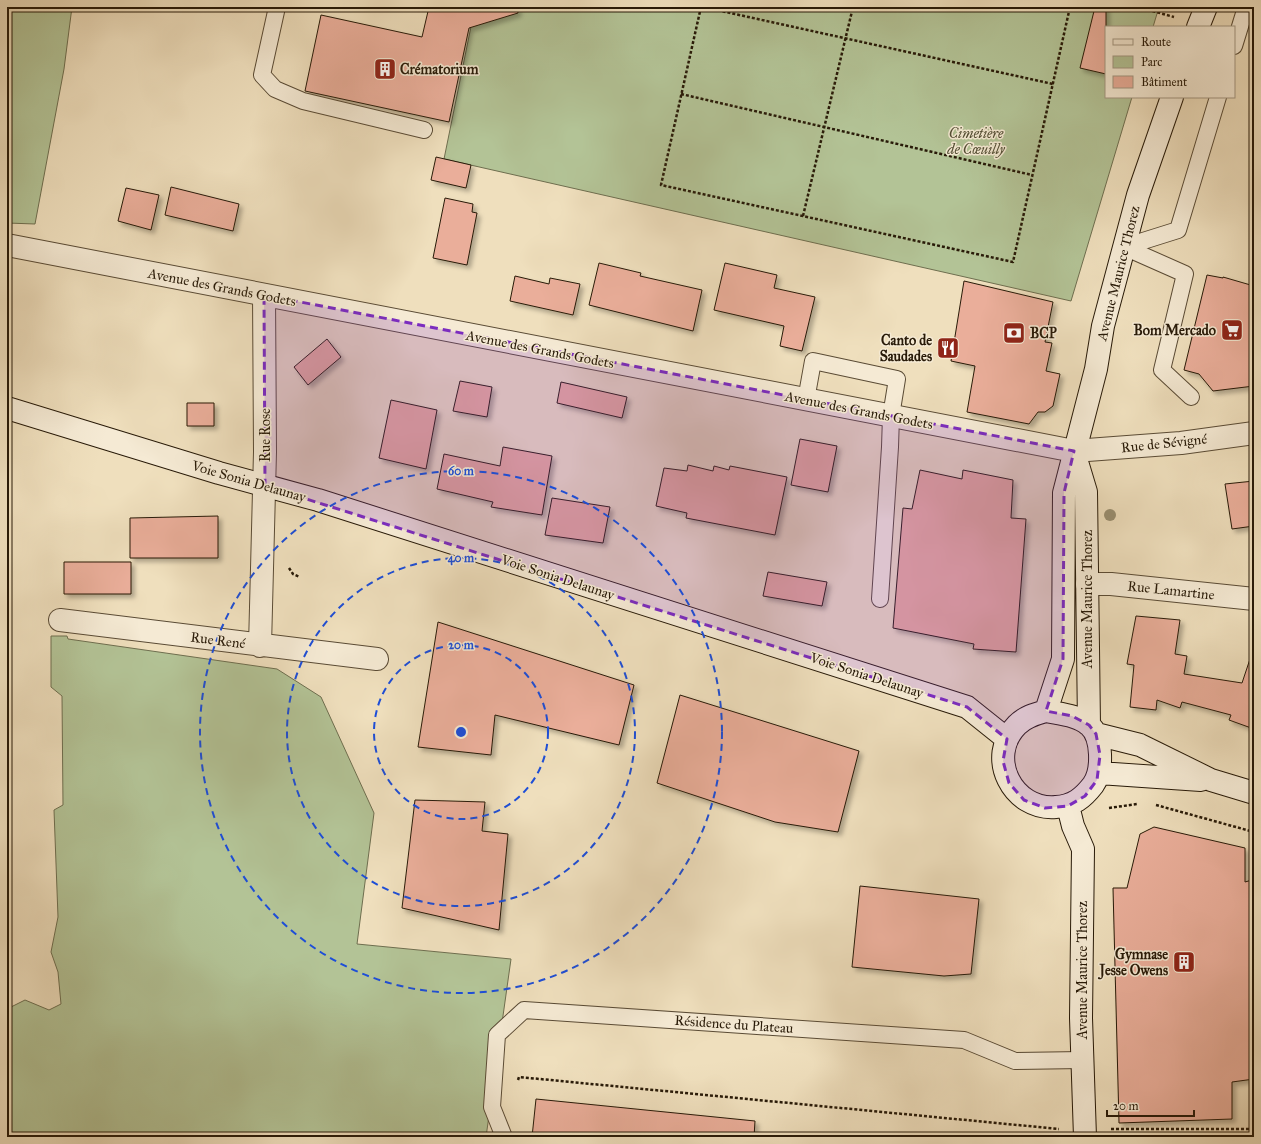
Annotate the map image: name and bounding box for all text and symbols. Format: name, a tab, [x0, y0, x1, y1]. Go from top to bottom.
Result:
legend	[1105, 26, 1235, 98]
text: Route	[1141, 35, 1171, 49]
text: Parc	[1141, 55, 1162, 69]
building icon: Crématorium	[372, 56, 398, 82]
place label: Crématorium	[400, 61, 479, 78]
text: Bâtiment	[1141, 75, 1188, 89]
park label: Cimetière de Cœuilly	[946, 125, 1005, 158]
street label: Avenue Maurice Thorez	[1093, 203, 1144, 343]
street label: Avenue des Grands Godets	[145, 265, 297, 310]
supermarket icon: Bom Mercado	[1219, 317, 1245, 343]
bank icon: BCP	[1001, 320, 1027, 346]
place label: Bom Mercado	[1134, 322, 1216, 339]
place label: BCP	[1030, 325, 1057, 342]
street label: Avenue des Grands Godets	[463, 327, 615, 372]
place label: Canto de Saudades	[880, 332, 932, 365]
restaurant icon: Canto de Saudades	[935, 335, 961, 361]
street label: Avenue des Grands Godets	[782, 388, 934, 433]
street label: Rue Rose	[257, 408, 274, 462]
street label: Rue de Sévigné	[1120, 431, 1208, 456]
street label: Voie Sonia Delaunay	[189, 457, 308, 506]
text: 60 m	[448, 464, 475, 478]
street label: Avenue Maurice Thorez	[1079, 529, 1096, 669]
text: 40 m	[448, 551, 475, 566]
street label: Voie Sonia Delaunay	[498, 551, 617, 604]
street label: Rue Lamartine	[1127, 577, 1215, 604]
street label: Rue René	[190, 629, 246, 652]
text: 20 m	[448, 638, 475, 652]
street label: Voie Sonia Delaunay	[807, 649, 926, 702]
centre of rings	[454, 725, 468, 739]
street label: Avenue Maurice Thorez	[1074, 900, 1091, 1040]
place label: Gymnase Jesse Owens	[1097, 946, 1168, 980]
building icon: Gymnase Jesse Owens	[1171, 949, 1197, 975]
street label: Résidence du Plateau	[674, 1012, 794, 1037]
scale bar	[1107, 1092, 1194, 1118]
text: 20 m	[1113, 1099, 1139, 1113]

